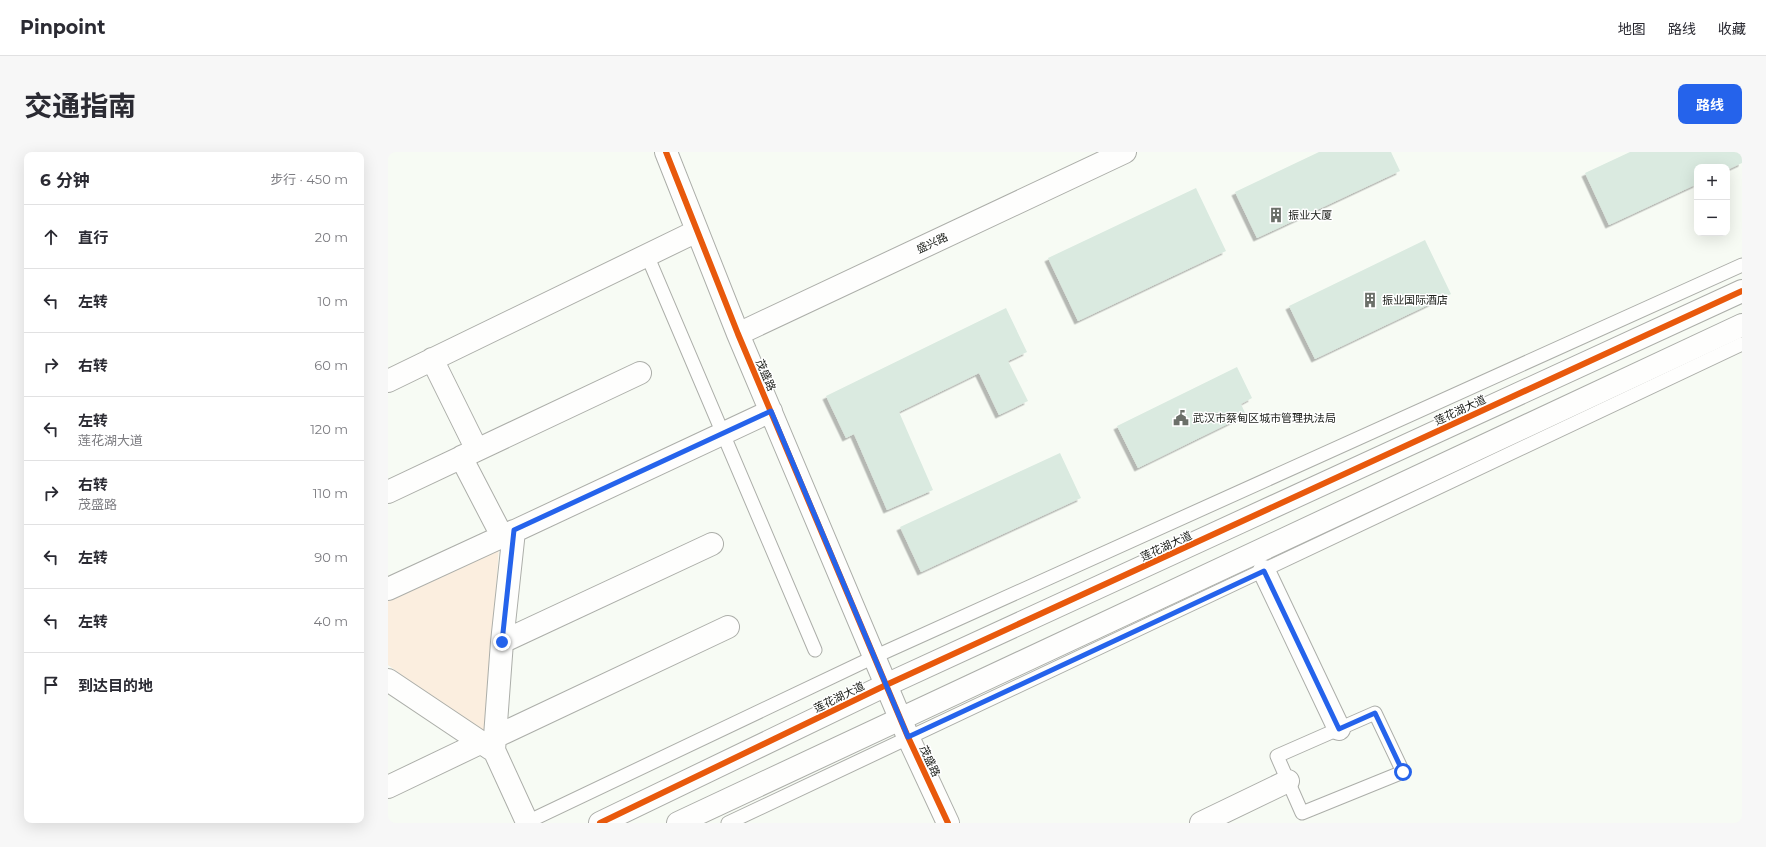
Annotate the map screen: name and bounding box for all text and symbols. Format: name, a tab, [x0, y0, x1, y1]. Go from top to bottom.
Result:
text: Pinpoint	[20, 16, 105, 39]
text: 地图	[1618, 20, 1646, 38]
text: 路线	[1668, 20, 1696, 38]
text: 收藏	[1718, 20, 1746, 38]
button: 路线	[1678, 84, 1742, 124]
text: 交通指南	[24, 89, 136, 123]
map controls	[1694, 164, 1730, 236]
button: +	[1694, 164, 1730, 200]
text: 6 分钟	[40, 170, 90, 190]
text: 步行 · 450 m	[270, 171, 348, 187]
button: −	[1694, 200, 1730, 236]
building icon: 振业大厦	[1267, 206, 1285, 224]
place label: 振业大厦	[1288, 208, 1332, 222]
icon: ahead	[40, 226, 62, 248]
text: 直行	[78, 228, 108, 247]
text: 20 m	[315, 229, 348, 245]
street label: 盛兴路	[914, 230, 950, 256]
icon: left	[40, 290, 62, 312]
building icon: 振业国际酒店	[1361, 291, 1379, 309]
text: 左转	[78, 292, 108, 311]
text: 10 m	[318, 293, 348, 309]
place label: 振业国际酒店	[1382, 293, 1448, 307]
icon: right	[40, 354, 62, 376]
text: 右转	[78, 356, 108, 375]
text: 60 m	[314, 357, 348, 373]
street label: 茂盛路	[753, 357, 779, 393]
street label: 莲花湖大道	[1432, 392, 1488, 428]
public building icon: 武汉市蔡甸区城市管理执法局	[1172, 409, 1190, 427]
text: 左转	[78, 411, 108, 430]
place label: 武汉市蔡甸区城市管理执法局	[1193, 411, 1336, 425]
icon: left	[40, 418, 62, 440]
text: 120 m	[310, 421, 348, 437]
text: 莲花湖大道	[78, 432, 143, 448]
text: 右转	[78, 475, 108, 494]
icon: right	[40, 482, 62, 504]
text: 110 m	[313, 485, 348, 501]
text: 茂盛路	[78, 496, 117, 512]
street label: 莲花湖大道	[1138, 528, 1194, 564]
icon: left	[40, 546, 62, 568]
text: 左转	[78, 548, 108, 567]
text: 90 m	[314, 549, 348, 565]
icon: left	[40, 610, 62, 632]
text: 左转	[78, 612, 108, 631]
text: 40 m	[314, 613, 348, 629]
route end	[493, 633, 511, 651]
icon: arrive	[40, 674, 62, 696]
text: 到达目的地	[78, 676, 153, 695]
street label: 莲花湖大道	[811, 679, 867, 715]
street label: 茂盛路	[917, 743, 943, 779]
route start	[1394, 763, 1412, 781]

